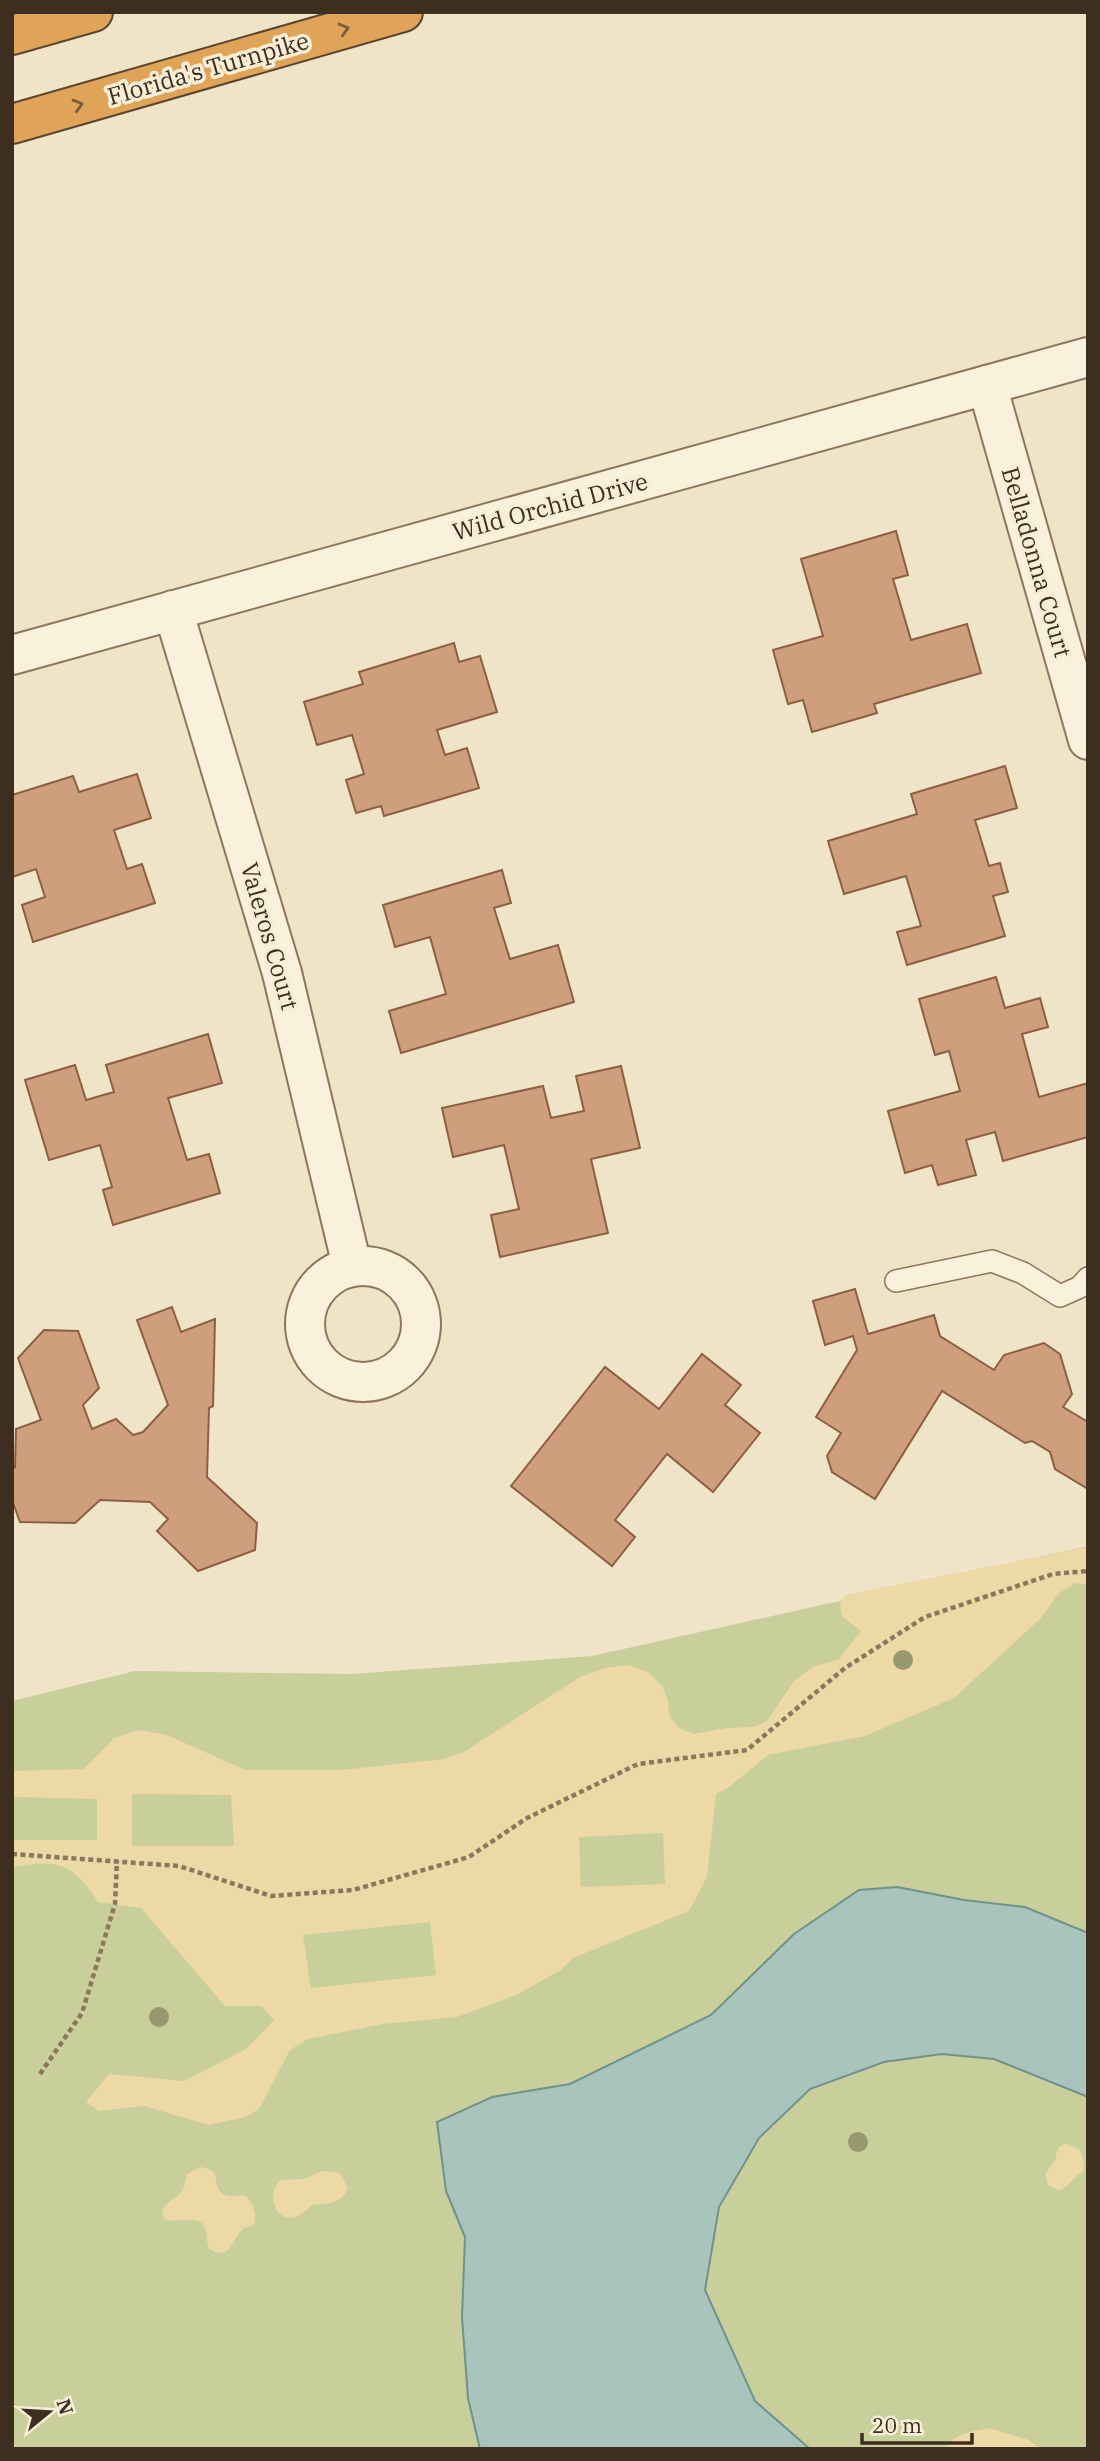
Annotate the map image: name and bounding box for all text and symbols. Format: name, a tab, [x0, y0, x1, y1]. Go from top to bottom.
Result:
one-way arrow	[338, 23, 350, 38]
street label: Florida's Turnpike	[104, 24, 312, 112]
one-way arrow	[72, 99, 84, 113]
street label: Belladonna Court	[994, 463, 1080, 661]
street label: Wild Orchid Drive	[449, 464, 651, 548]
street label: Valeros Court	[234, 858, 306, 1014]
north arrow	[14, 2377, 84, 2447]
text: N	[51, 2396, 79, 2418]
scale bar	[862, 2402, 972, 2446]
text: 20 m	[872, 2411, 922, 2439]

